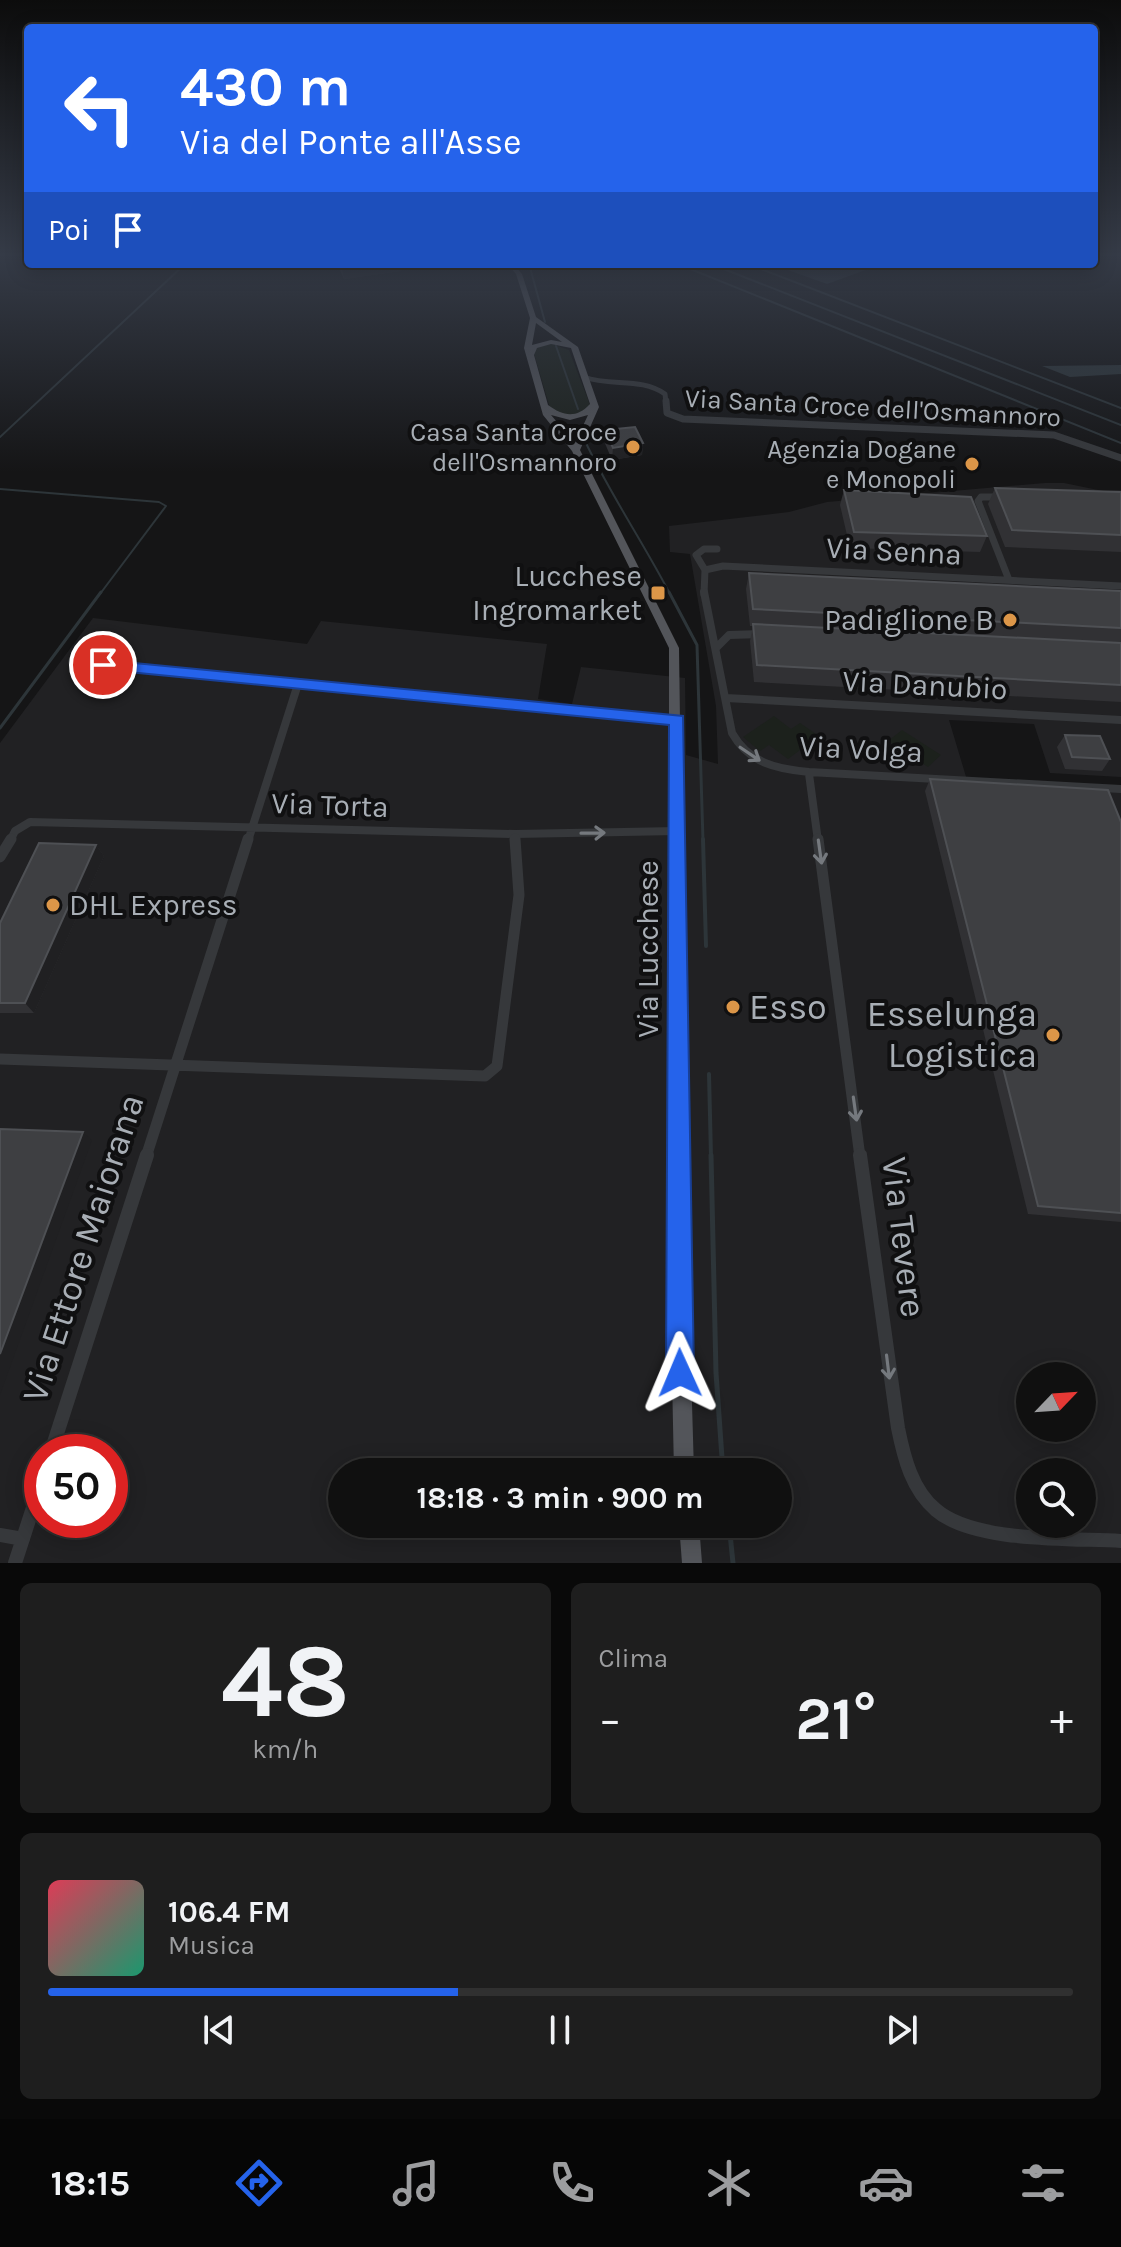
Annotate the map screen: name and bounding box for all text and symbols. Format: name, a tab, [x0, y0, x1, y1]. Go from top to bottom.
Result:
text: 430 m	[180, 54, 351, 119]
icon: left	[48, 56, 152, 160]
text: Via del Ponte all'Asse	[180, 121, 522, 163]
icon: arrive	[106, 208, 150, 252]
text: Poi	[48, 212, 90, 248]
street label: Via Santa Croce dell'Osmannoro	[684, 383, 1062, 433]
place label: Casa Santa Croce dell'Osmannoro	[410, 417, 617, 478]
place label: Agenzia Dogane e Monopoli	[767, 434, 956, 495]
marker: Casa Santa Croce dell'Osmannoro	[624, 438, 642, 456]
marker: Agenzia Dogane e Monopoli	[963, 455, 981, 473]
street label: Via Senna	[825, 529, 963, 573]
place label: Lucchese Ingromarket	[472, 558, 642, 628]
marker: Lucchese Ingromarket	[649, 584, 667, 602]
place label: Padiglione B	[824, 602, 994, 638]
marker: Padiglione B	[1001, 611, 1019, 629]
pin	[69, 631, 137, 699]
icon: arrive	[81, 643, 125, 687]
street label: Via Danubio	[842, 663, 1008, 707]
street label: Via Volga	[798, 728, 924, 770]
one-way arrow	[738, 745, 760, 762]
street label: Via Torta	[271, 785, 389, 825]
one-way arrow	[579, 825, 606, 840]
one-way arrow	[813, 838, 828, 864]
street label: Via Lucchese	[630, 860, 666, 1038]
place label: DHL Express	[69, 887, 238, 923]
marker: DHL Express	[44, 896, 62, 914]
place label: Esso	[749, 986, 827, 1028]
place label: Esselunga Logistica	[867, 993, 1037, 1076]
marker: Esso	[724, 998, 742, 1016]
marker: Esselunga Logistica	[1044, 1026, 1062, 1044]
street label: Via Ettore Maiorana	[13, 1089, 153, 1407]
one-way arrow	[848, 1096, 863, 1121]
street label: Via Tevere	[873, 1154, 935, 1320]
position arrow	[638, 1331, 722, 1415]
one-way arrow	[881, 1354, 896, 1379]
north arrow	[1016, 1362, 1096, 1442]
map controls	[1016, 1362, 1096, 1538]
speed limit sign: 50	[24, 1434, 128, 1538]
button: search	[1016, 1458, 1096, 1538]
text: 18:18 · 3 min · 900 m	[416, 1480, 704, 1516]
text: 48	[221, 1621, 350, 1742]
text: Clima	[599, 1643, 668, 1674]
text: 21°	[795, 1684, 876, 1754]
text: −	[599, 1694, 622, 1745]
text: +	[1050, 1694, 1073, 1745]
text: km/h	[252, 1734, 318, 1765]
text: 106.4 FM	[168, 1894, 290, 1930]
text: Musica	[168, 1930, 255, 1961]
icon: previous	[197, 2008, 241, 2052]
icon: pause	[538, 2008, 582, 2052]
icon: next	[880, 2008, 924, 2052]
icon: directions	[231, 2155, 287, 2211]
icon: music	[388, 2155, 444, 2211]
icon: phone	[544, 2155, 600, 2211]
icon: climate	[701, 2155, 757, 2211]
icon: car	[858, 2155, 914, 2211]
icon: filters	[1015, 2155, 1071, 2211]
text: 18:15	[50, 2162, 130, 2204]

